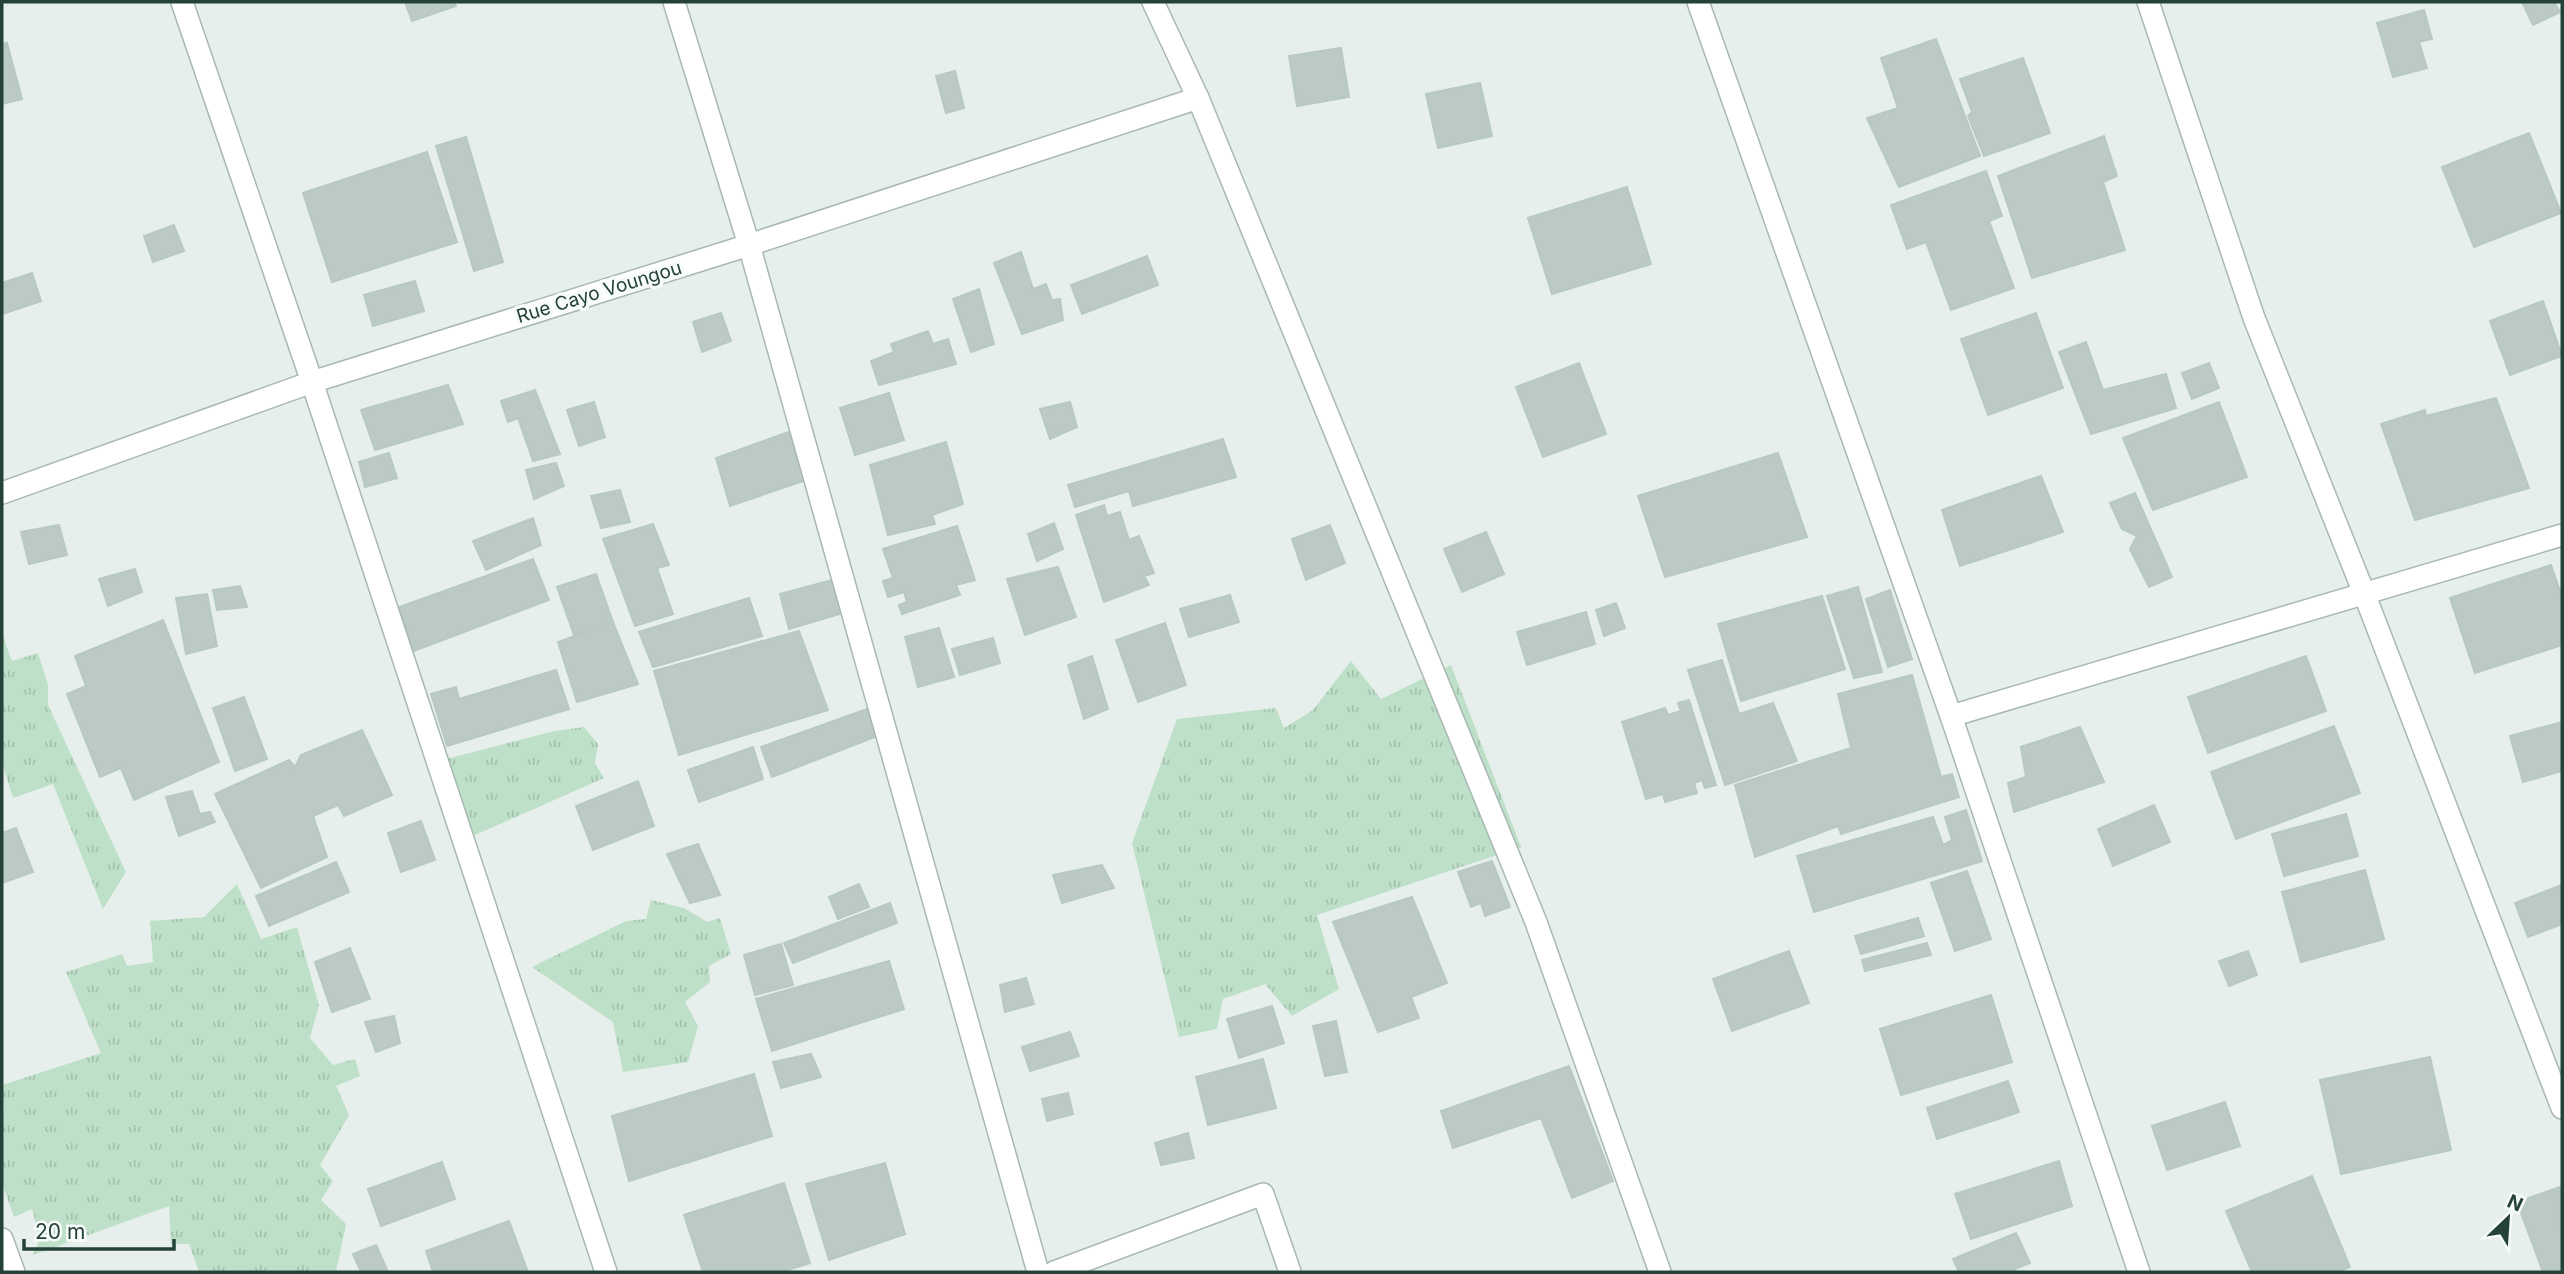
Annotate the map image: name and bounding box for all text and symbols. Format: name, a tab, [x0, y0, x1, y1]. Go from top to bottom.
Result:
street label: Rue Cayo Voungou	[514, 256, 684, 328]
north arrow	[2473, 1183, 2543, 1253]
text: N	[2504, 1190, 2526, 1217]
scale bar	[24, 1208, 175, 1252]
text: 20 m	[35, 1219, 85, 1244]

